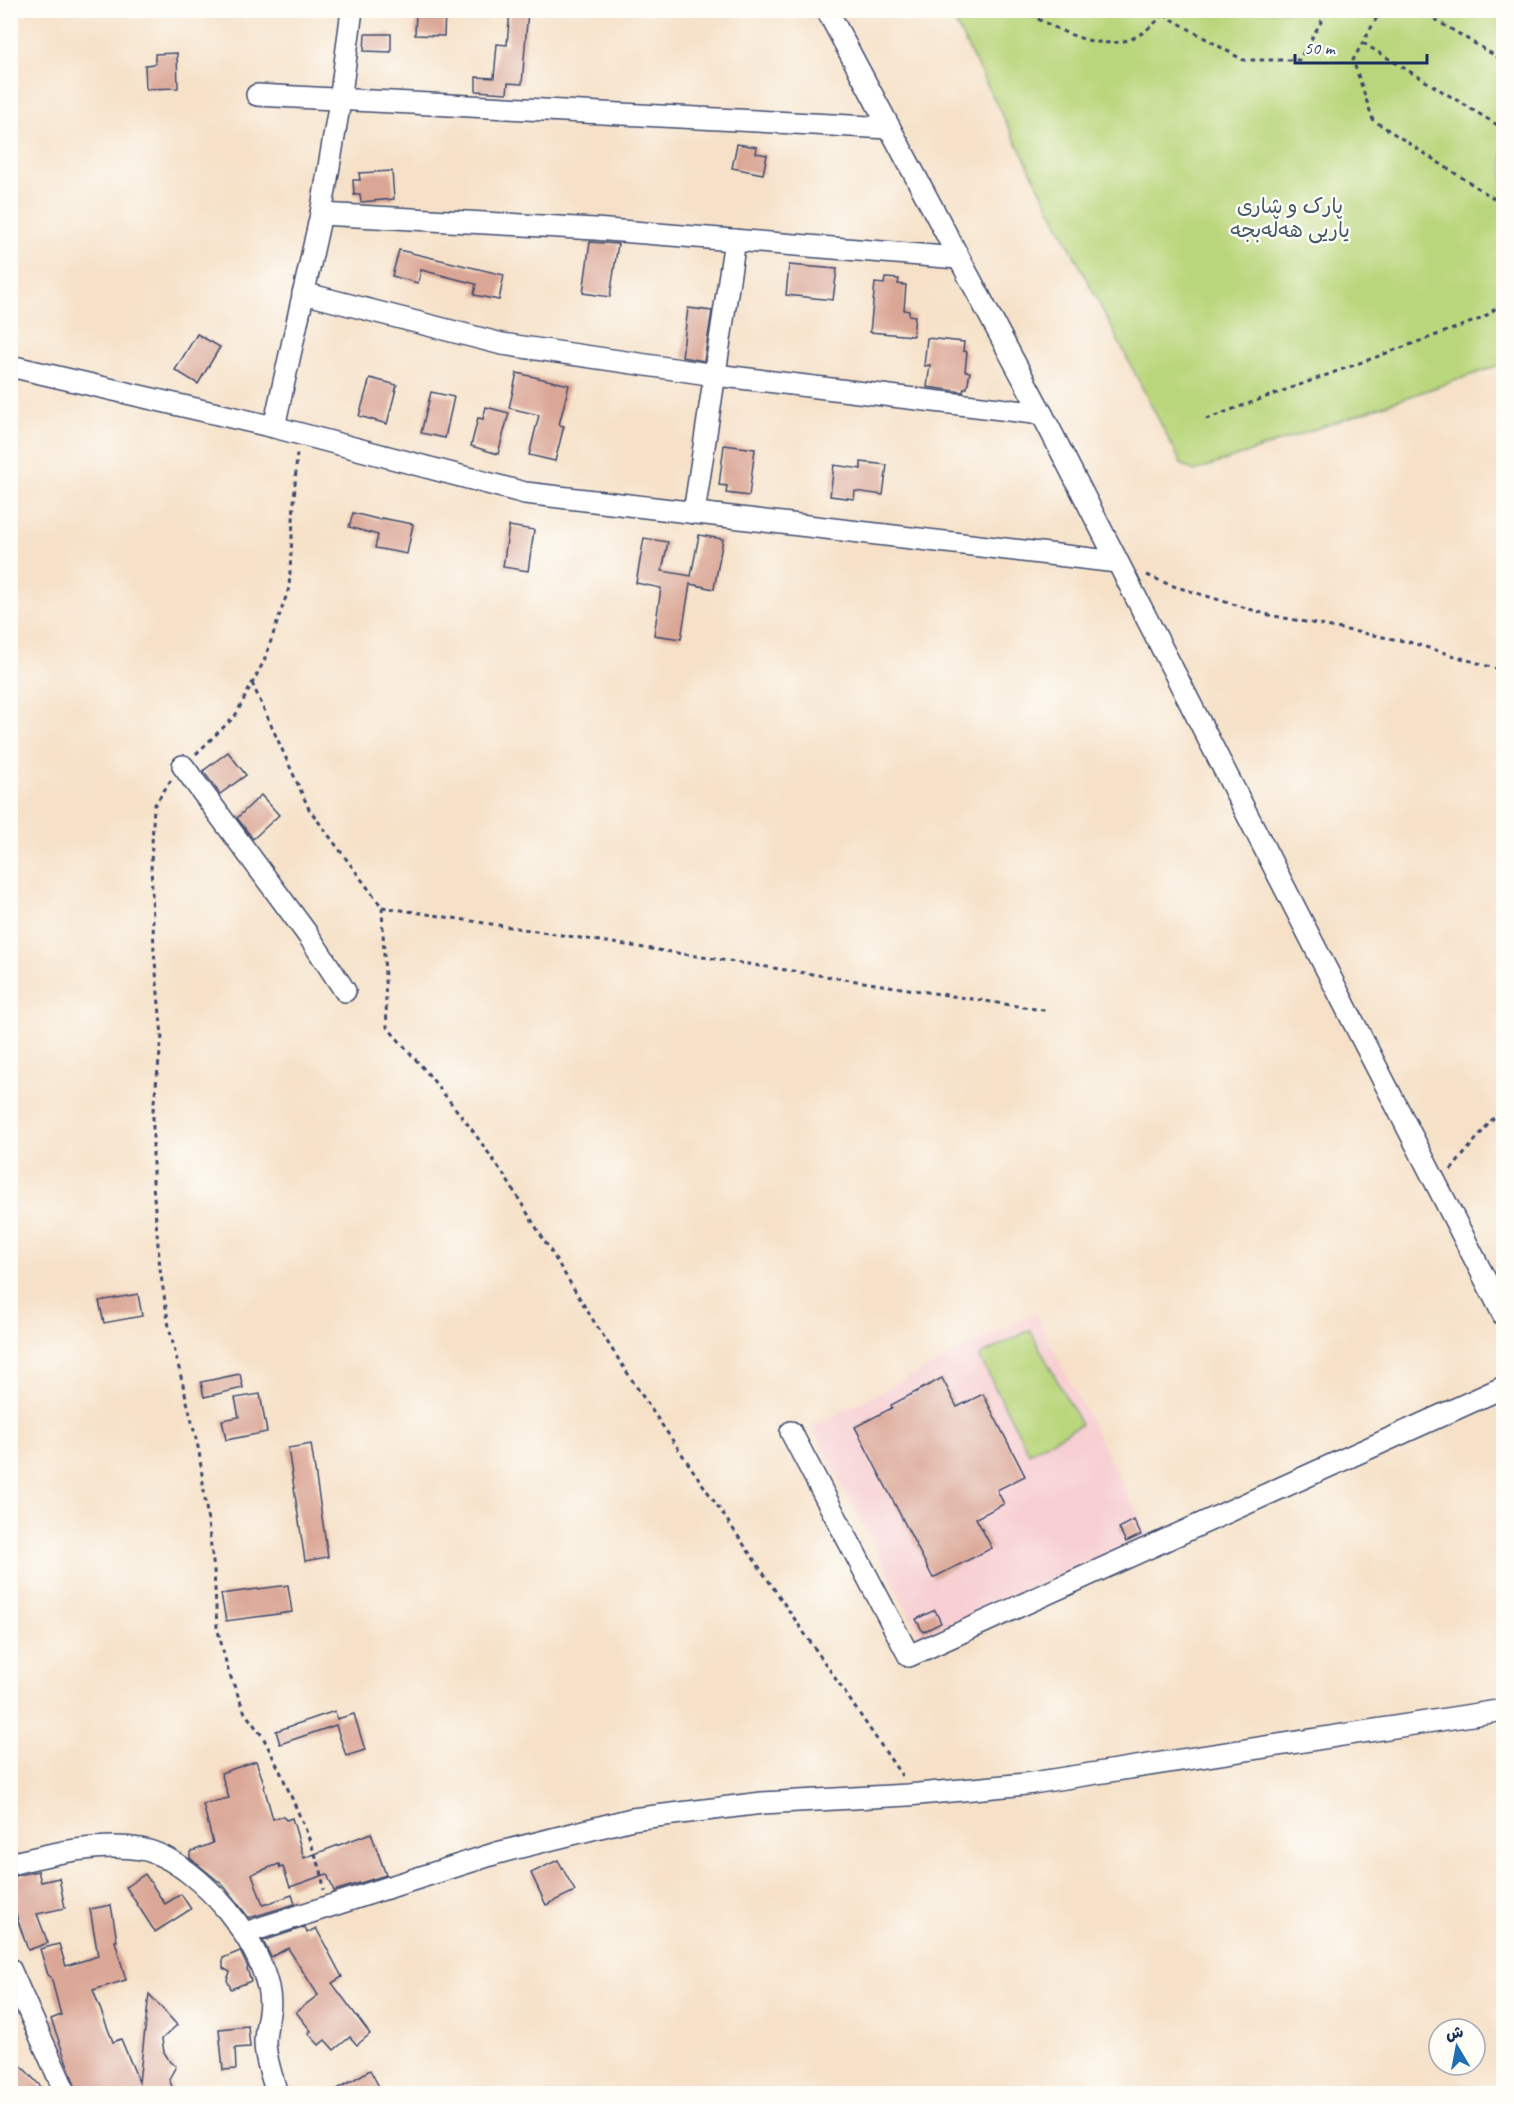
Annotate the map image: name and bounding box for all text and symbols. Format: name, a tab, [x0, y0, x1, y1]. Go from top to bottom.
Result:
scale bar	[1295, 27, 1427, 65]
text: 50 m	[1304, 37, 1337, 59]
park label: پارک و شاری یاریی ھەڵەبجە	[1230, 193, 1350, 244]
north arrow	[1427, 2017, 1487, 2077]
text: ش	[1444, 2022, 1465, 2045]

